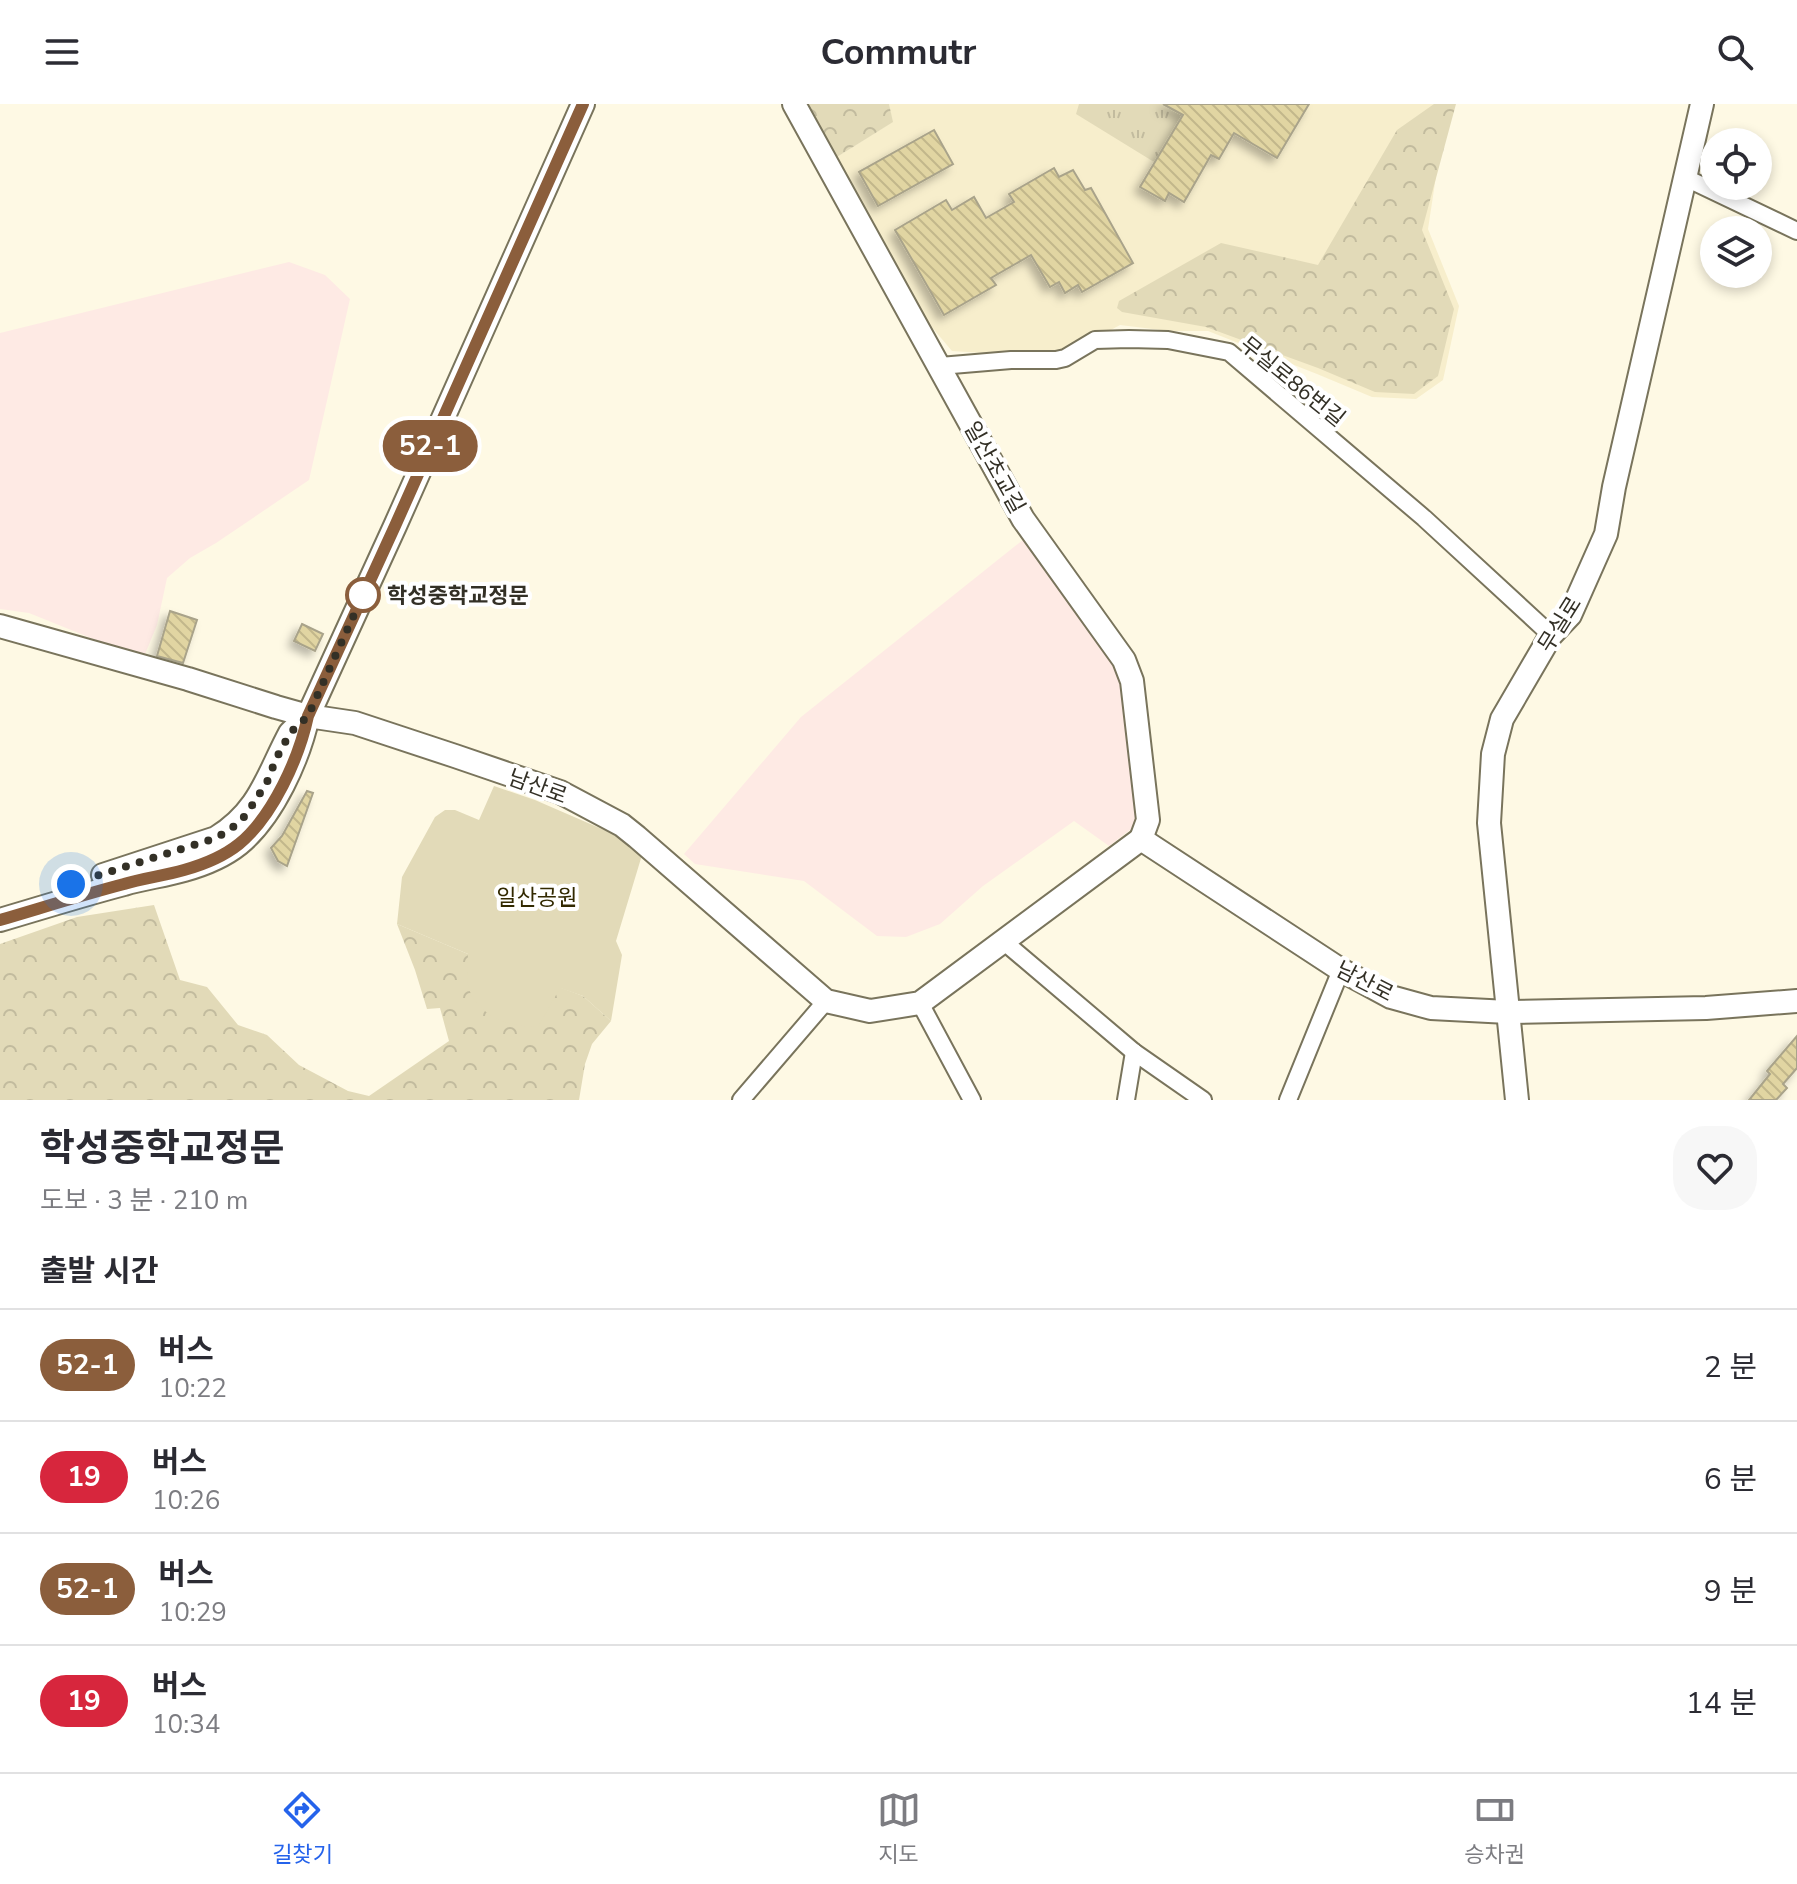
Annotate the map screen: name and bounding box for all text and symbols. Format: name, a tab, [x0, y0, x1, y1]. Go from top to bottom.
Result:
text: Commutr	[821, 28, 976, 77]
icon: menu	[40, 30, 84, 74]
icon: search	[1713, 30, 1757, 74]
map controls	[1700, 128, 1772, 288]
button: locate	[1700, 128, 1772, 200]
button: layers	[1700, 216, 1772, 288]
street label: 무실로86번길	[1233, 330, 1351, 434]
street label: 일산초교길	[956, 416, 1032, 519]
line badge: 52-1	[374, 420, 486, 472]
text: 52-1	[399, 427, 461, 465]
marker: 학성중학교정문	[346, 578, 380, 612]
place label: 학성중학교정문	[387, 581, 529, 611]
street label: 무실로	[1531, 591, 1589, 658]
street label: 남산로	[504, 762, 571, 811]
your location	[51, 864, 91, 904]
park label: 일산공원	[497, 883, 577, 913]
street label: 남산로	[1331, 955, 1398, 1009]
text: 학성중학교정문	[40, 1123, 285, 1174]
button: heart	[1673, 1126, 1757, 1210]
text: 도보 · 3 분 · 210 m	[40, 1183, 248, 1218]
text: 출발 시간	[40, 1251, 159, 1292]
text: 버스	[159, 1330, 214, 1371]
text: 52-1	[56, 1346, 119, 1384]
text: 2 분	[1704, 1347, 1757, 1388]
text: 10:22	[159, 1371, 227, 1406]
text: 버스	[152, 1442, 207, 1483]
text: 19	[67, 1458, 101, 1496]
text: 6 분	[1704, 1459, 1757, 1500]
text: 10:26	[152, 1483, 220, 1518]
text: 버스	[159, 1554, 214, 1595]
text: 52-1	[56, 1570, 119, 1608]
text: 9 분	[1704, 1571, 1757, 1612]
text: 10:29	[159, 1595, 227, 1630]
text: 버스	[152, 1666, 207, 1707]
text: 19	[67, 1682, 101, 1720]
text: 14 분	[1686, 1683, 1757, 1724]
text: 10:34	[152, 1707, 220, 1742]
tab: 길찾기	[272, 1788, 333, 1870]
tab: 지도	[877, 1788, 921, 1870]
tab: 승차권	[1464, 1788, 1525, 1870]

